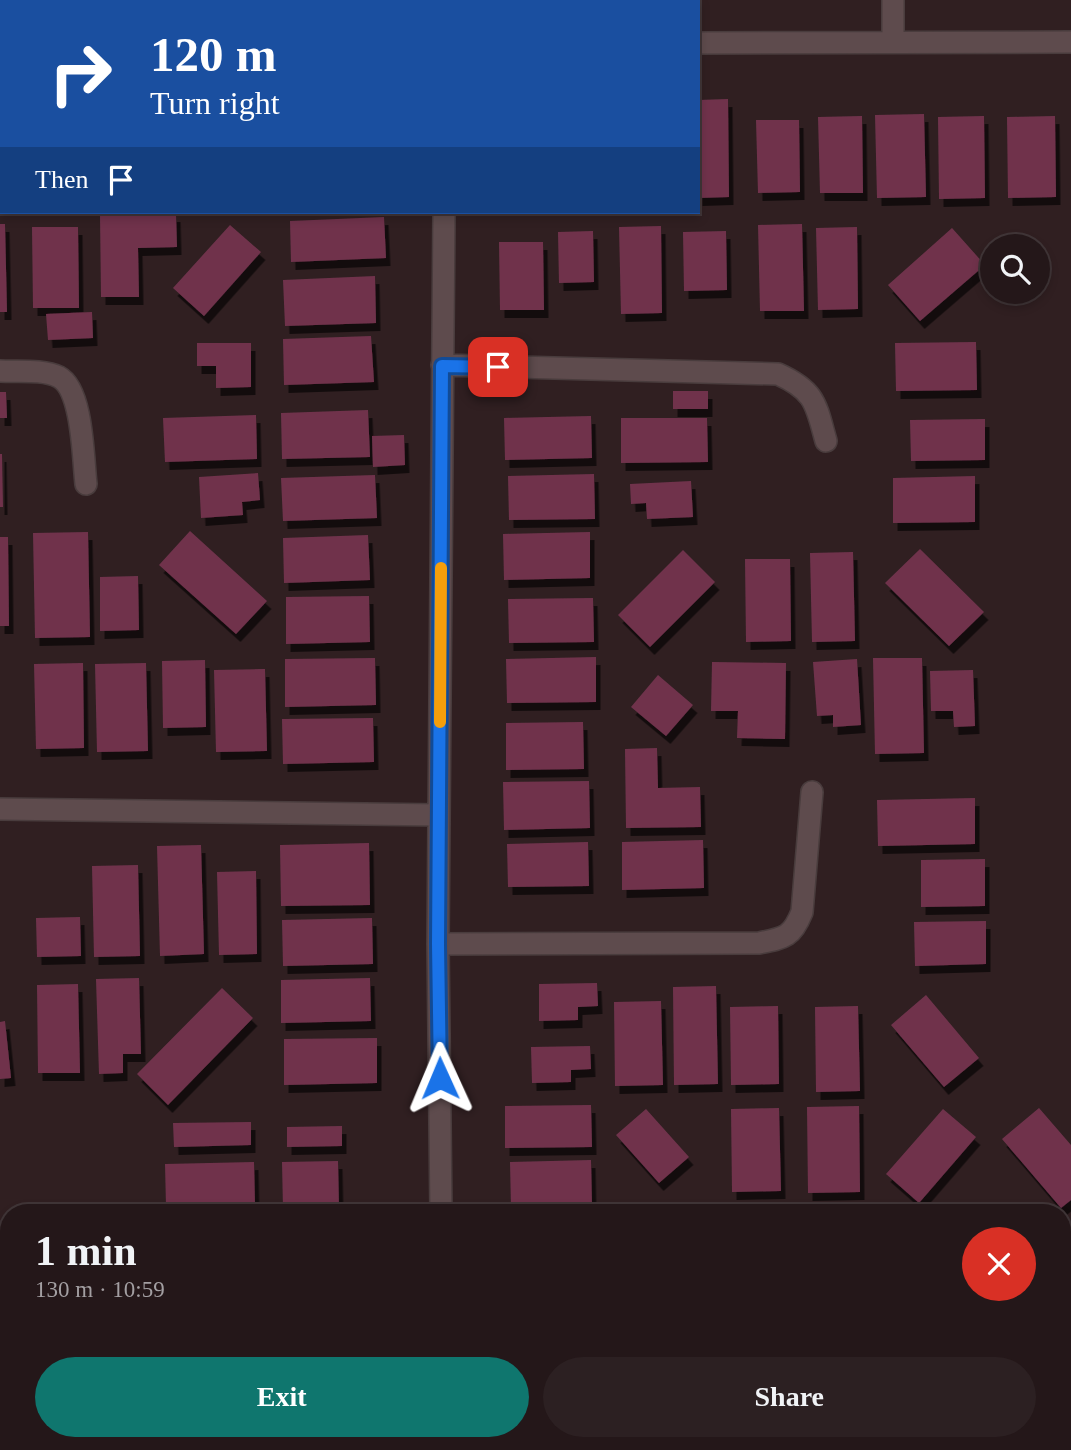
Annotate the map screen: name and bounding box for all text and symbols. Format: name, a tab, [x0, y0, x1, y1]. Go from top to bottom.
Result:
text: 120 m	[150, 27, 277, 82]
icon: right	[35, 28, 126, 119]
text: Turn right	[150, 85, 280, 121]
icon: arrive	[102, 161, 140, 199]
text: Then	[35, 165, 88, 194]
map controls	[980, 234, 1050, 304]
button: search	[980, 234, 1050, 304]
pin	[468, 337, 528, 397]
icon: arrive	[479, 348, 517, 386]
position arrow	[403, 1041, 477, 1115]
button: close	[962, 1227, 1036, 1301]
text: 1 min	[35, 1228, 137, 1274]
text: 130 m · 10:59	[35, 1277, 165, 1302]
button: Exit	[35, 1357, 529, 1437]
button: Share	[543, 1357, 1036, 1437]

